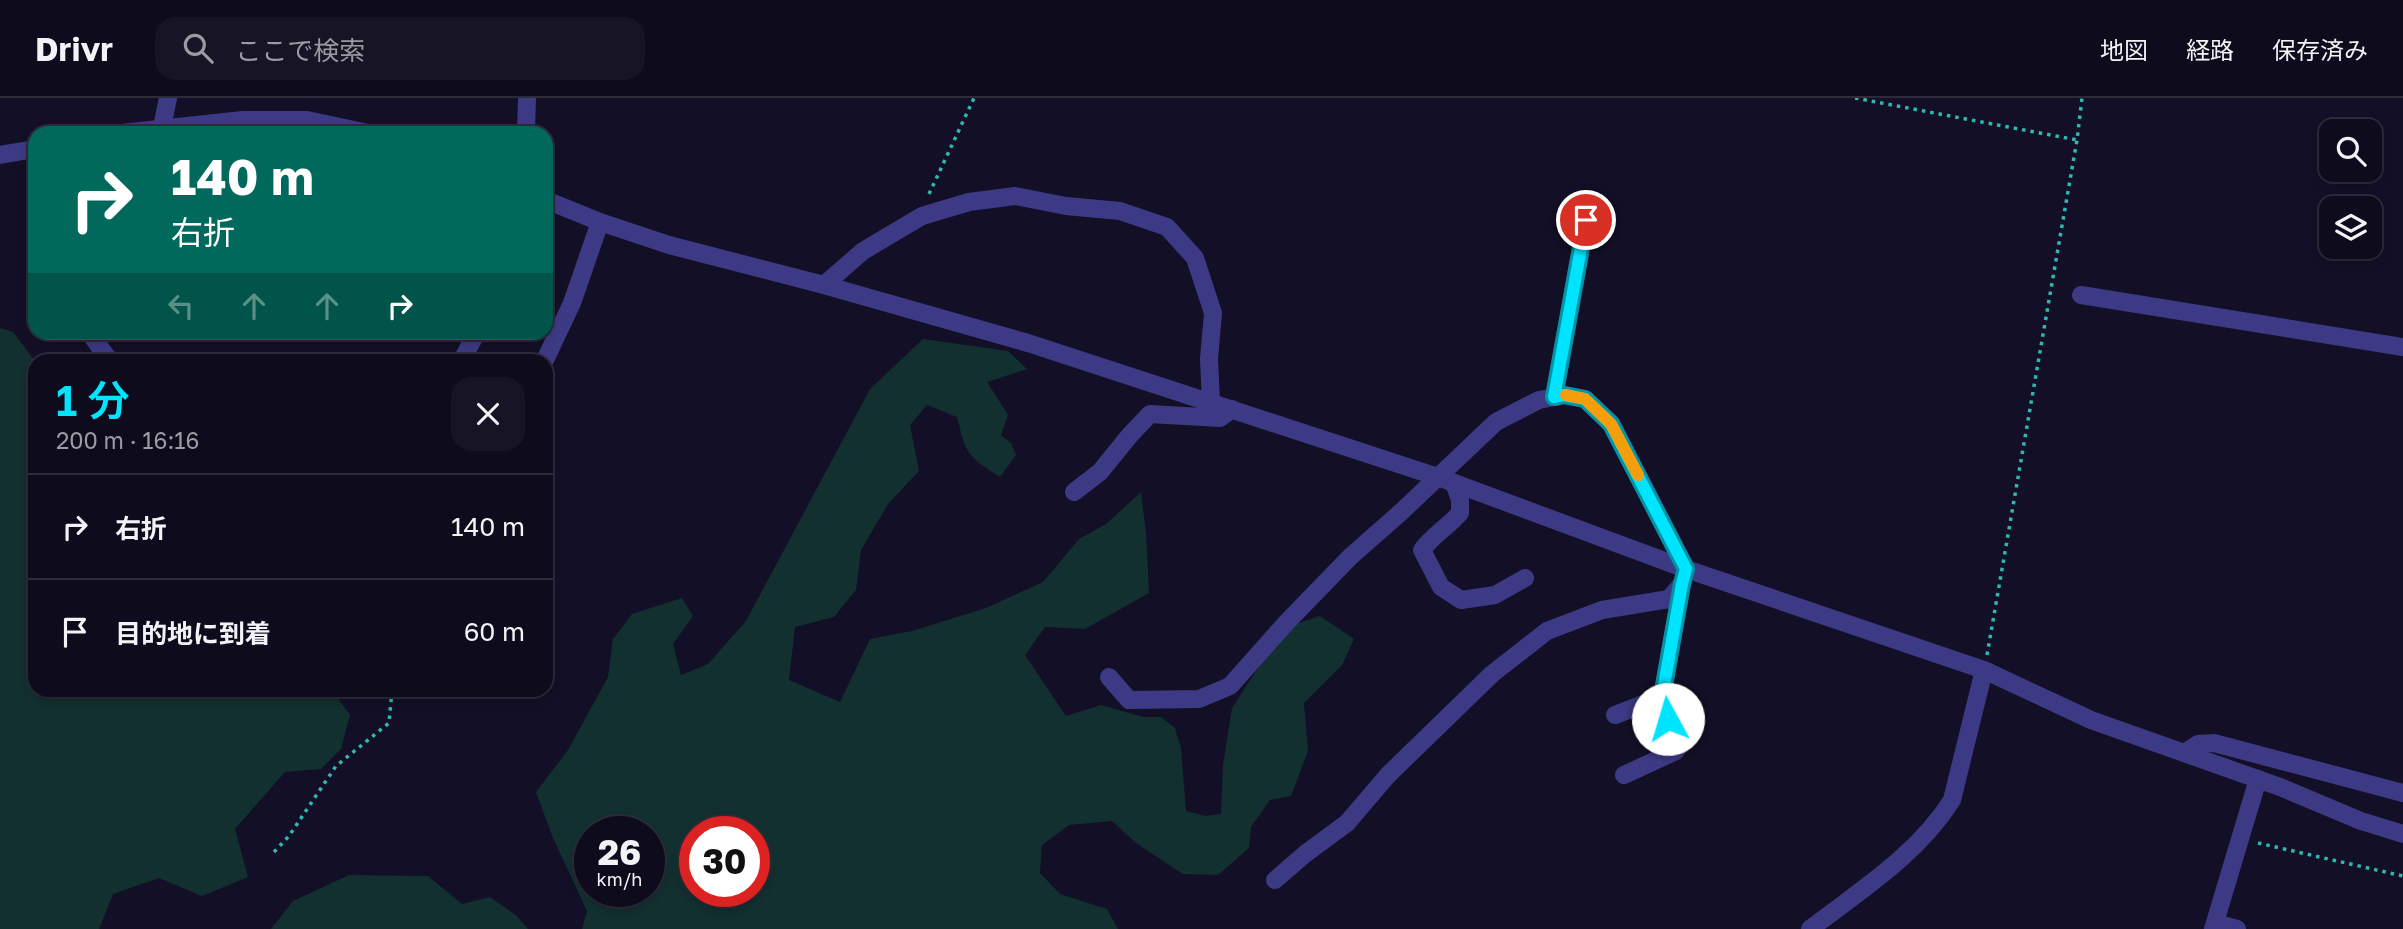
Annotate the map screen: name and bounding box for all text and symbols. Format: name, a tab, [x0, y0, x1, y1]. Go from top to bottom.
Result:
search box	[155, 17, 645, 80]
text: Drivr	[35, 29, 113, 68]
icon: search	[179, 29, 217, 67]
text: ここで検索	[235, 35, 365, 66]
text: 地図	[2100, 35, 2148, 64]
text: 経路	[2186, 35, 2234, 64]
text: 保存済み	[2272, 35, 2368, 64]
map controls	[2319, 119, 2382, 259]
button: search	[2319, 119, 2382, 182]
text: 140 m	[171, 147, 314, 206]
icon: right	[56, 154, 147, 245]
pin	[1556, 190, 1616, 250]
button: layers	[2319, 196, 2382, 259]
icon: arrive	[1567, 201, 1605, 239]
text: 右折	[171, 213, 235, 251]
icon: left	[162, 287, 200, 325]
icon: ahead	[235, 287, 273, 325]
icon: ahead	[308, 287, 346, 325]
icon: right	[381, 287, 419, 325]
text: 1 分	[56, 375, 130, 425]
button: close	[451, 377, 525, 451]
text: 200 m · 16:16	[56, 426, 199, 454]
icon: right	[56, 508, 94, 546]
text: 140 m	[451, 511, 525, 542]
text: 右折	[115, 513, 167, 544]
icon: arrive	[56, 613, 94, 651]
text: 60 m	[464, 616, 525, 647]
text: 目的地に到着	[115, 618, 271, 649]
position arrow	[1631, 682, 1705, 756]
speed limit sign: 30	[679, 816, 770, 907]
text: 26	[598, 831, 641, 873]
text: km/h	[597, 868, 642, 890]

